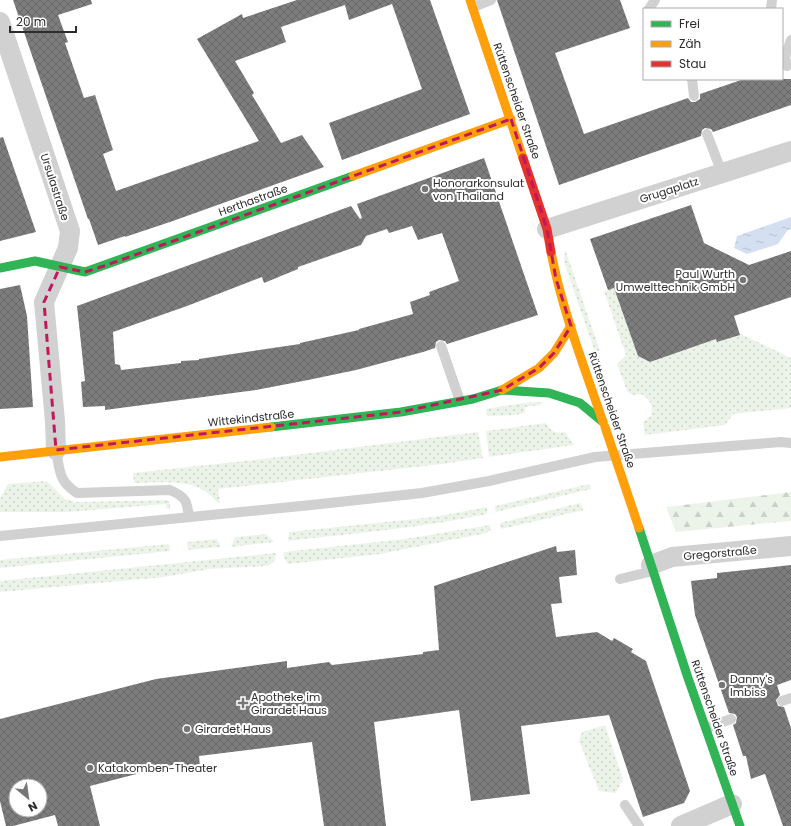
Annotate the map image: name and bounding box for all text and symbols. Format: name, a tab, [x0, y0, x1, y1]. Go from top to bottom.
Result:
scale bar	[10, 8, 76, 34]
legend	[643, 8, 783, 80]
text: 20 m	[16, 13, 46, 30]
text: Frei	[679, 15, 700, 32]
text: Zäh	[679, 35, 701, 52]
street label: Rüttenscheider Straße	[490, 41, 545, 162]
text: Stau	[679, 55, 706, 72]
street label: Ursulastraße	[37, 151, 73, 223]
street label: Grugaplatz	[637, 173, 701, 207]
place label: Honorarkonsulat von Thailand	[433, 175, 524, 204]
street label: Herthastraße	[216, 180, 290, 220]
marker: Honorarkonsulat von Thailand	[420, 184, 430, 194]
place label: Paul Wurth Umwelttechnik GmbH	[616, 266, 735, 295]
marker: Paul Wurth Umwelttechnik GmbH	[738, 275, 748, 285]
street label: Rüttenscheider Straße	[585, 350, 640, 471]
street label: Wittekindstraße	[207, 405, 295, 430]
street label: Gregorstraße	[683, 542, 758, 564]
street label: Rüttenscheider Straße	[688, 658, 743, 779]
place label: Danny's Imbiss	[730, 671, 773, 700]
marker: Danny's Imbiss	[717, 680, 727, 690]
place label: Apotheke im Girardet Haus	[251, 689, 327, 718]
marker: Apotheke im Girardet Haus	[238, 698, 248, 708]
place label: Girardet Haus	[195, 721, 271, 737]
marker: Girardet Haus	[182, 724, 192, 734]
place label: Katakomben-Theater	[98, 760, 217, 776]
marker: Katakomben-Theater	[85, 763, 95, 773]
north arrow	[8, 778, 48, 818]
text: N	[25, 798, 40, 816]

